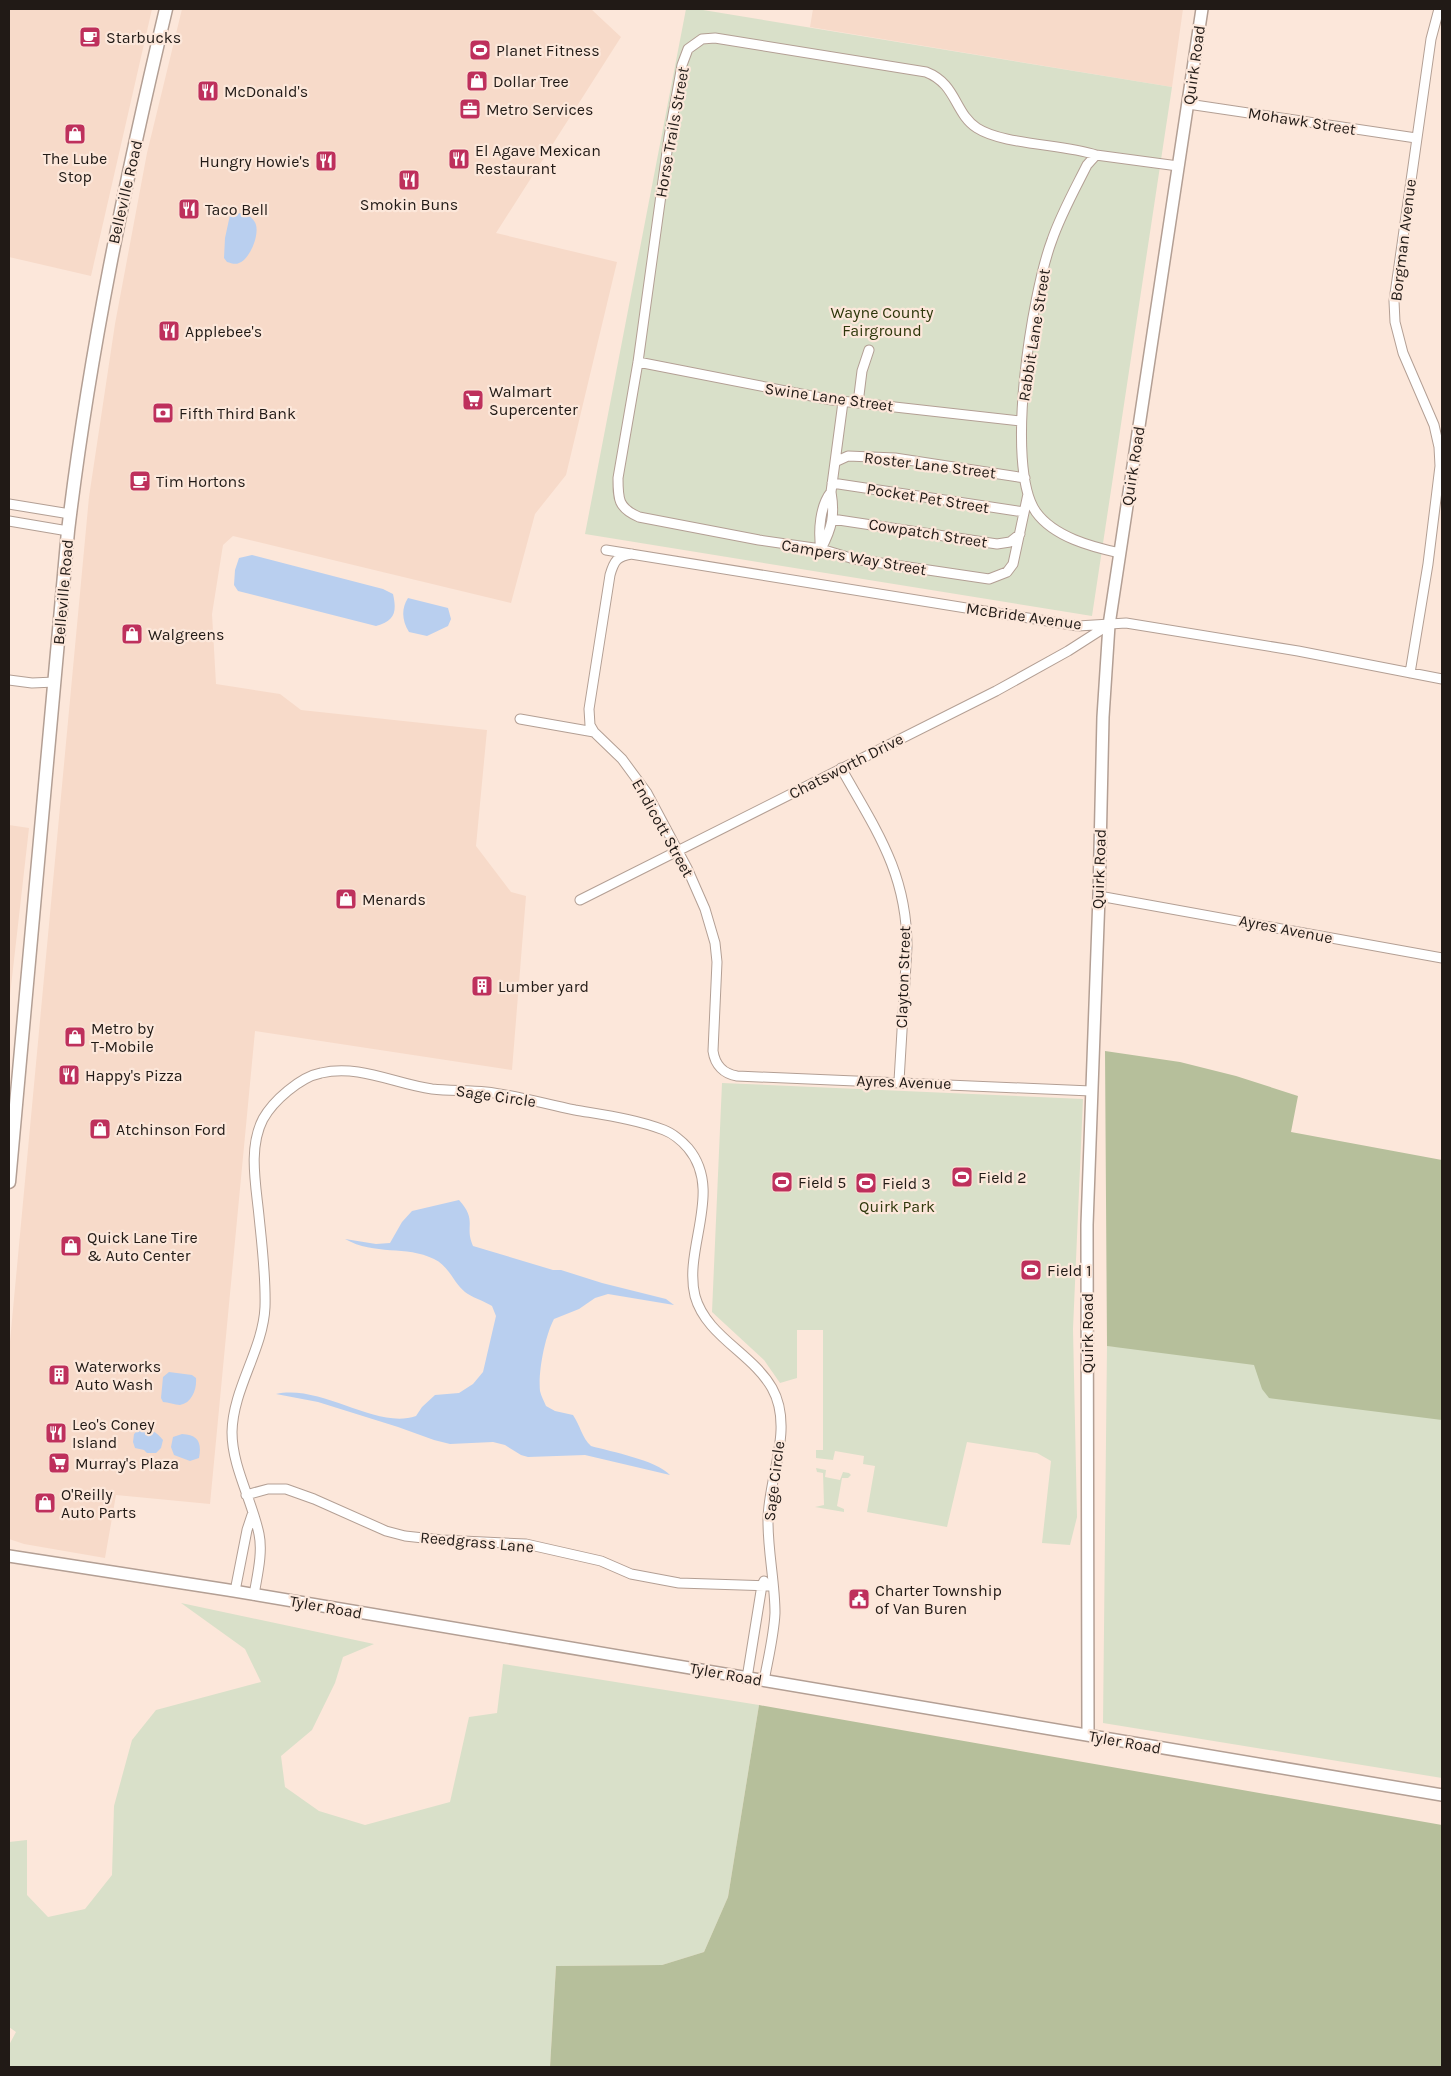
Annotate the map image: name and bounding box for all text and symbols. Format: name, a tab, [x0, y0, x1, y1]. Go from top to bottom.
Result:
street label: Quirk Road	[1179, 24, 1209, 106]
cafe icon: Starbucks	[78, 25, 102, 49]
place label: Starbucks	[106, 28, 181, 47]
sports icon: Planet Fitness	[468, 38, 492, 62]
place label: Planet Fitness	[496, 41, 600, 60]
street label: Horse Trails Street	[651, 65, 693, 199]
shop icon: Dollar Tree	[465, 69, 489, 93]
place label: Dollar Tree	[493, 72, 569, 91]
restaurant icon: McDonald's	[196, 79, 220, 103]
place label: McDonald's	[224, 82, 308, 101]
office icon: Metro Services	[458, 97, 482, 121]
place label: Metro Services	[486, 100, 593, 119]
street label: Mohawk Street	[1247, 103, 1357, 139]
shop icon: The Lube Stop	[63, 122, 87, 146]
street label: Belleville Road	[104, 138, 146, 246]
place label: El Agave Mexican Restaurant	[475, 141, 601, 178]
restaurant icon: El Agave Mexican Restaurant	[447, 147, 471, 171]
place label: The Lube Stop	[43, 149, 107, 186]
restaurant icon: Hungry Howie's	[314, 149, 338, 173]
place label: Hungry Howie's	[199, 152, 310, 171]
restaurant icon: Smokin Buns	[397, 168, 421, 192]
street label: Borgman Avenue	[1386, 178, 1420, 302]
place label: Smokin Buns	[360, 195, 458, 214]
restaurant icon: Taco Bell	[177, 197, 201, 221]
place label: Taco Bell	[205, 200, 268, 219]
street label: Rabbit Lane Street	[1014, 267, 1054, 403]
park label: Wayne County Fairground	[830, 303, 934, 340]
restaurant icon: Applebee's	[157, 319, 181, 343]
place label: Applebee's	[185, 322, 262, 341]
street label: Swine Lane Street	[764, 379, 894, 415]
place label: Walmart Supercenter	[489, 382, 578, 419]
supermarket icon: Walmart Supercenter	[461, 388, 485, 412]
bank icon: Fifth Third Bank	[151, 401, 175, 425]
place label: Fifth Third Bank	[179, 404, 296, 423]
street label: Quirk Road	[1117, 425, 1149, 507]
street label: Roster Lane Street	[863, 447, 997, 483]
cafe icon: Tim Hortons	[128, 469, 152, 493]
place label: Tim Hortons	[156, 472, 246, 491]
street label: Pocket Pet Street	[865, 479, 991, 517]
street label: Cowpatch Street	[867, 514, 989, 552]
street label: Campers Way Street	[780, 535, 928, 579]
street label: Belleville Road	[49, 538, 77, 646]
street label: McBride Avenue	[965, 598, 1083, 634]
shop icon: Walgreens	[120, 622, 144, 646]
place label: Walgreens	[148, 625, 224, 644]
street label: Chatsworth Drive	[786, 729, 906, 803]
street label: Endicott Street	[628, 775, 698, 881]
street label: Quirk Road	[1088, 829, 1110, 909]
shop icon: Menards	[334, 887, 358, 911]
place label: Menards	[362, 890, 426, 909]
street label: Ayres Avenue	[1238, 911, 1334, 947]
street label: Clayton Street	[892, 925, 914, 1029]
building icon: Lumber yard	[470, 974, 494, 998]
place label: Lumber yard	[498, 977, 589, 996]
place label: Metro by T-Mobile	[91, 1019, 155, 1056]
shop icon: Metro by T-Mobile	[63, 1025, 87, 1049]
restaurant icon: Happy's Pizza	[57, 1063, 81, 1087]
place label: Happy's Pizza	[85, 1066, 183, 1085]
street label: Ayres Avenue	[856, 1071, 952, 1093]
street label: Sage Circle	[455, 1081, 537, 1111]
shop icon: Atchinson Ford	[88, 1117, 112, 1141]
place label: Atchinson Ford	[116, 1120, 226, 1139]
sports icon: Field 2	[950, 1165, 974, 1189]
place label: Field 2	[978, 1168, 1026, 1187]
sports icon: Field 5	[770, 1170, 794, 1194]
sports icon: Field 3	[854, 1171, 878, 1195]
place label: Field 5	[798, 1173, 846, 1192]
place label: Field 3	[882, 1174, 931, 1193]
park label: Quirk Park	[859, 1197, 935, 1216]
place label: Quick Lane Tire & Auto Center	[87, 1228, 198, 1265]
shop icon: Quick Lane Tire & Auto Center	[59, 1234, 83, 1258]
sports icon: Field 1	[1019, 1258, 1043, 1282]
place label: Field 1	[1047, 1261, 1091, 1280]
street label: Quirk Road	[1078, 1293, 1097, 1373]
place label: Waterworks Auto Wash	[75, 1357, 161, 1394]
building icon: Waterworks Auto Wash	[47, 1363, 71, 1387]
place label: Leo's Coney Island	[72, 1415, 155, 1452]
restaurant icon: Leo's Coney Island	[44, 1421, 68, 1445]
street label: Sage Circle	[760, 1440, 788, 1522]
supermarket icon: Murray's Plaza	[47, 1451, 71, 1475]
place label: Murray's Plaza	[75, 1454, 179, 1473]
place label: O'Reilly Auto Parts	[61, 1485, 136, 1522]
shop icon: O'Reilly Auto Parts	[33, 1491, 57, 1515]
street label: Reedgrass Lane	[419, 1528, 535, 1556]
place label: Charter Township of Van Buren	[875, 1581, 1002, 1618]
public building icon: Charter Township of Van Buren	[847, 1587, 871, 1611]
street label: Tyler Road	[288, 1591, 364, 1623]
street label: Tyler Road	[688, 1658, 764, 1690]
street label: Tyler Road	[1087, 1726, 1163, 1758]

